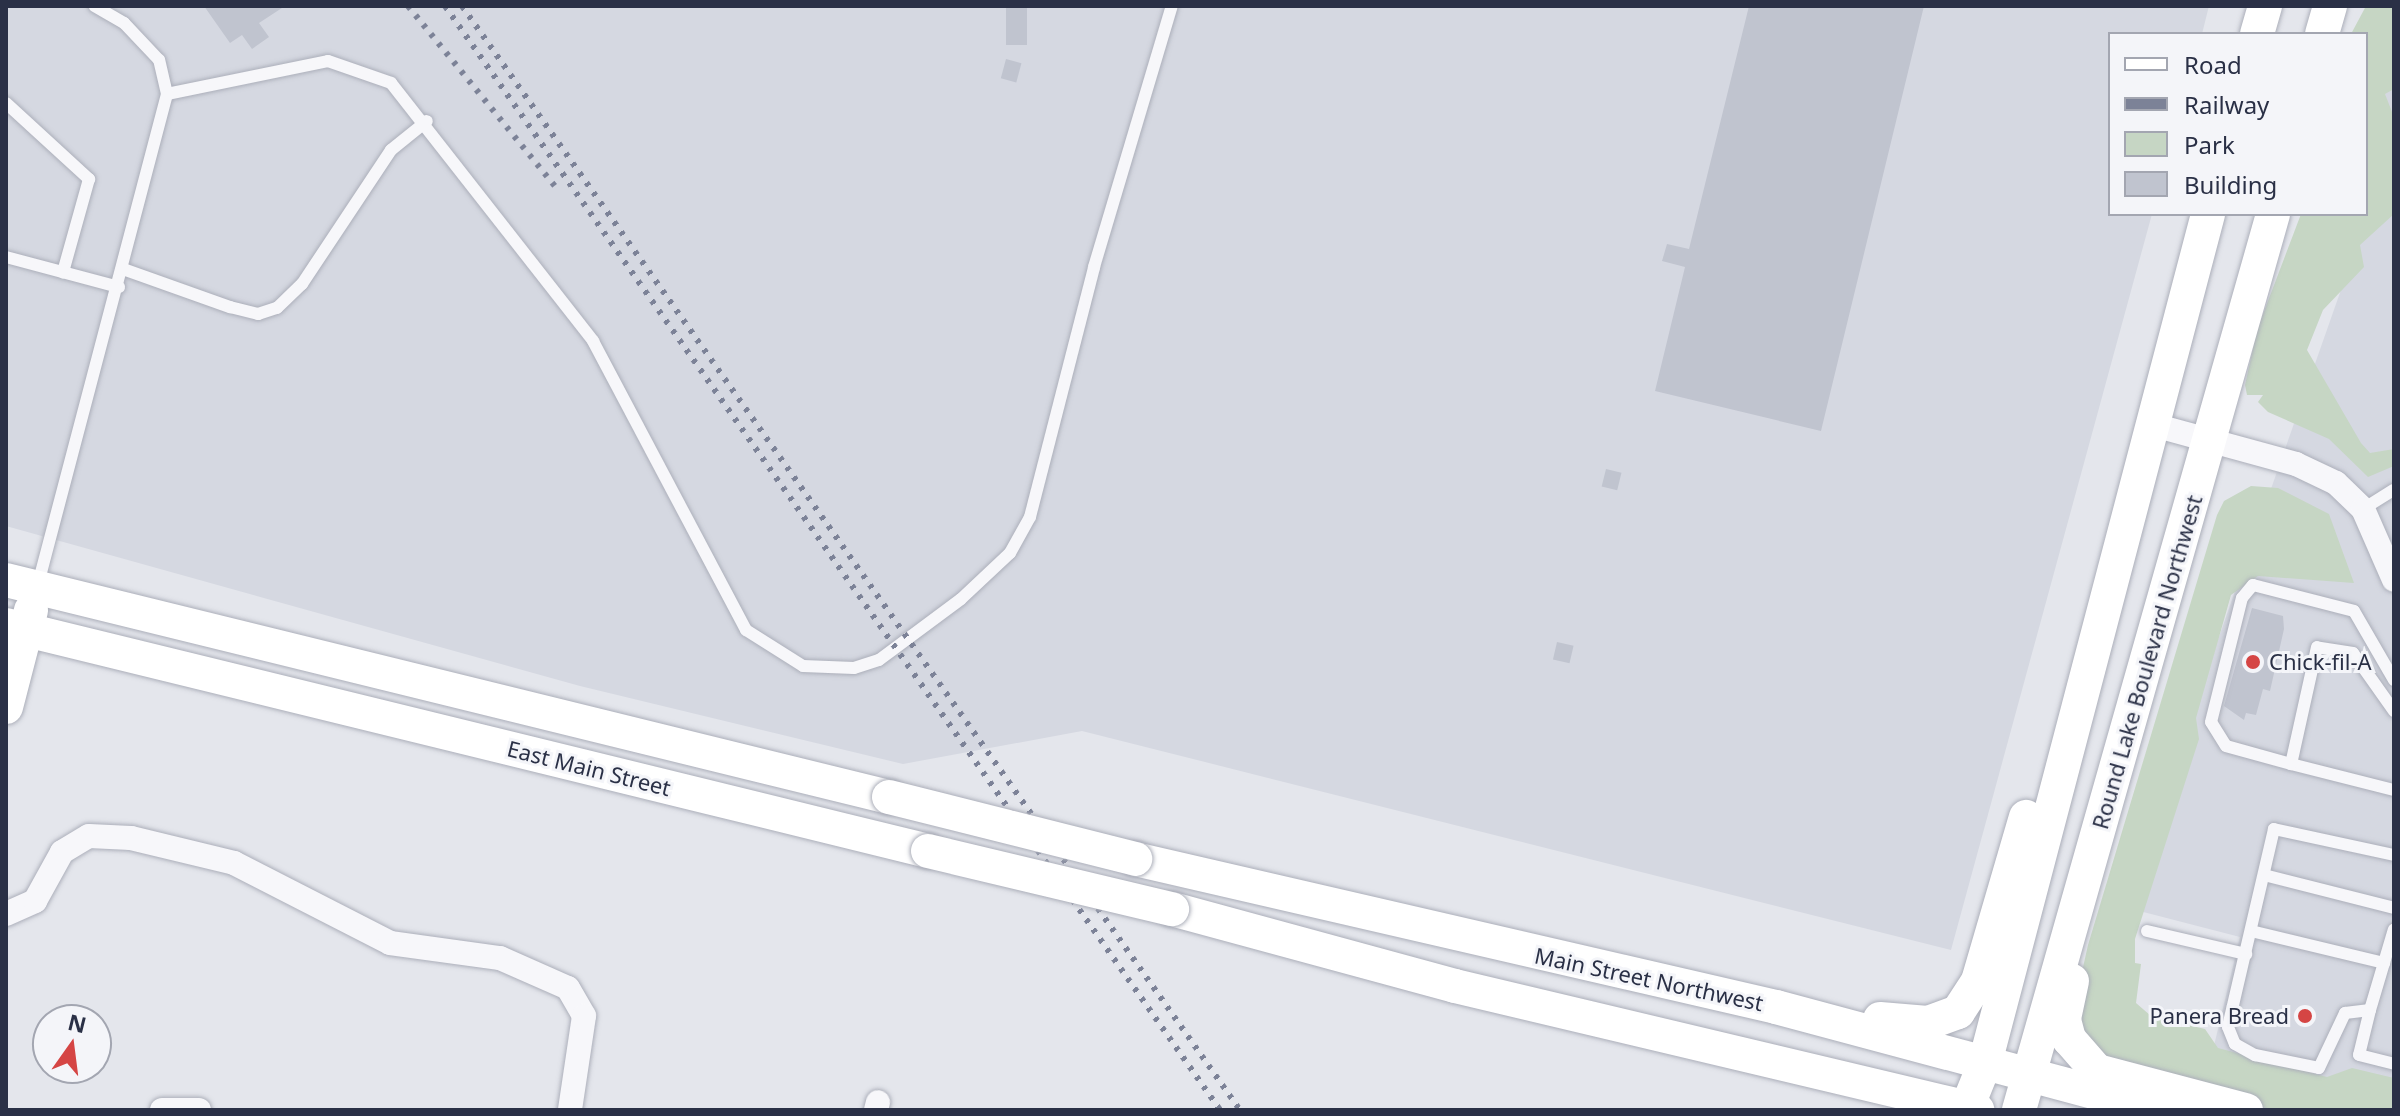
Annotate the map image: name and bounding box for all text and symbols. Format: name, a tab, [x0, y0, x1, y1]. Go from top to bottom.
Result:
legend	[2108, 32, 2368, 216]
text: Road	[2184, 48, 2242, 81]
text: Railway	[2184, 88, 2269, 121]
text: Park	[2184, 128, 2235, 161]
text: Building	[2184, 168, 2277, 201]
street label: Round Lake Boulevard Northwest	[2087, 492, 2207, 832]
place label: Chick-fil-A	[2269, 649, 2372, 675]
marker: Chick-fil-A	[2244, 653, 2262, 671]
street label: East Main Street	[505, 735, 673, 801]
street label: Main Street Northwest	[1532, 942, 1766, 1016]
place label: Panera Bread	[2149, 1003, 2289, 1029]
north arrow	[32, 1004, 112, 1084]
text: N	[65, 1006, 90, 1039]
marker: Panera Bread	[2296, 1007, 2314, 1025]

